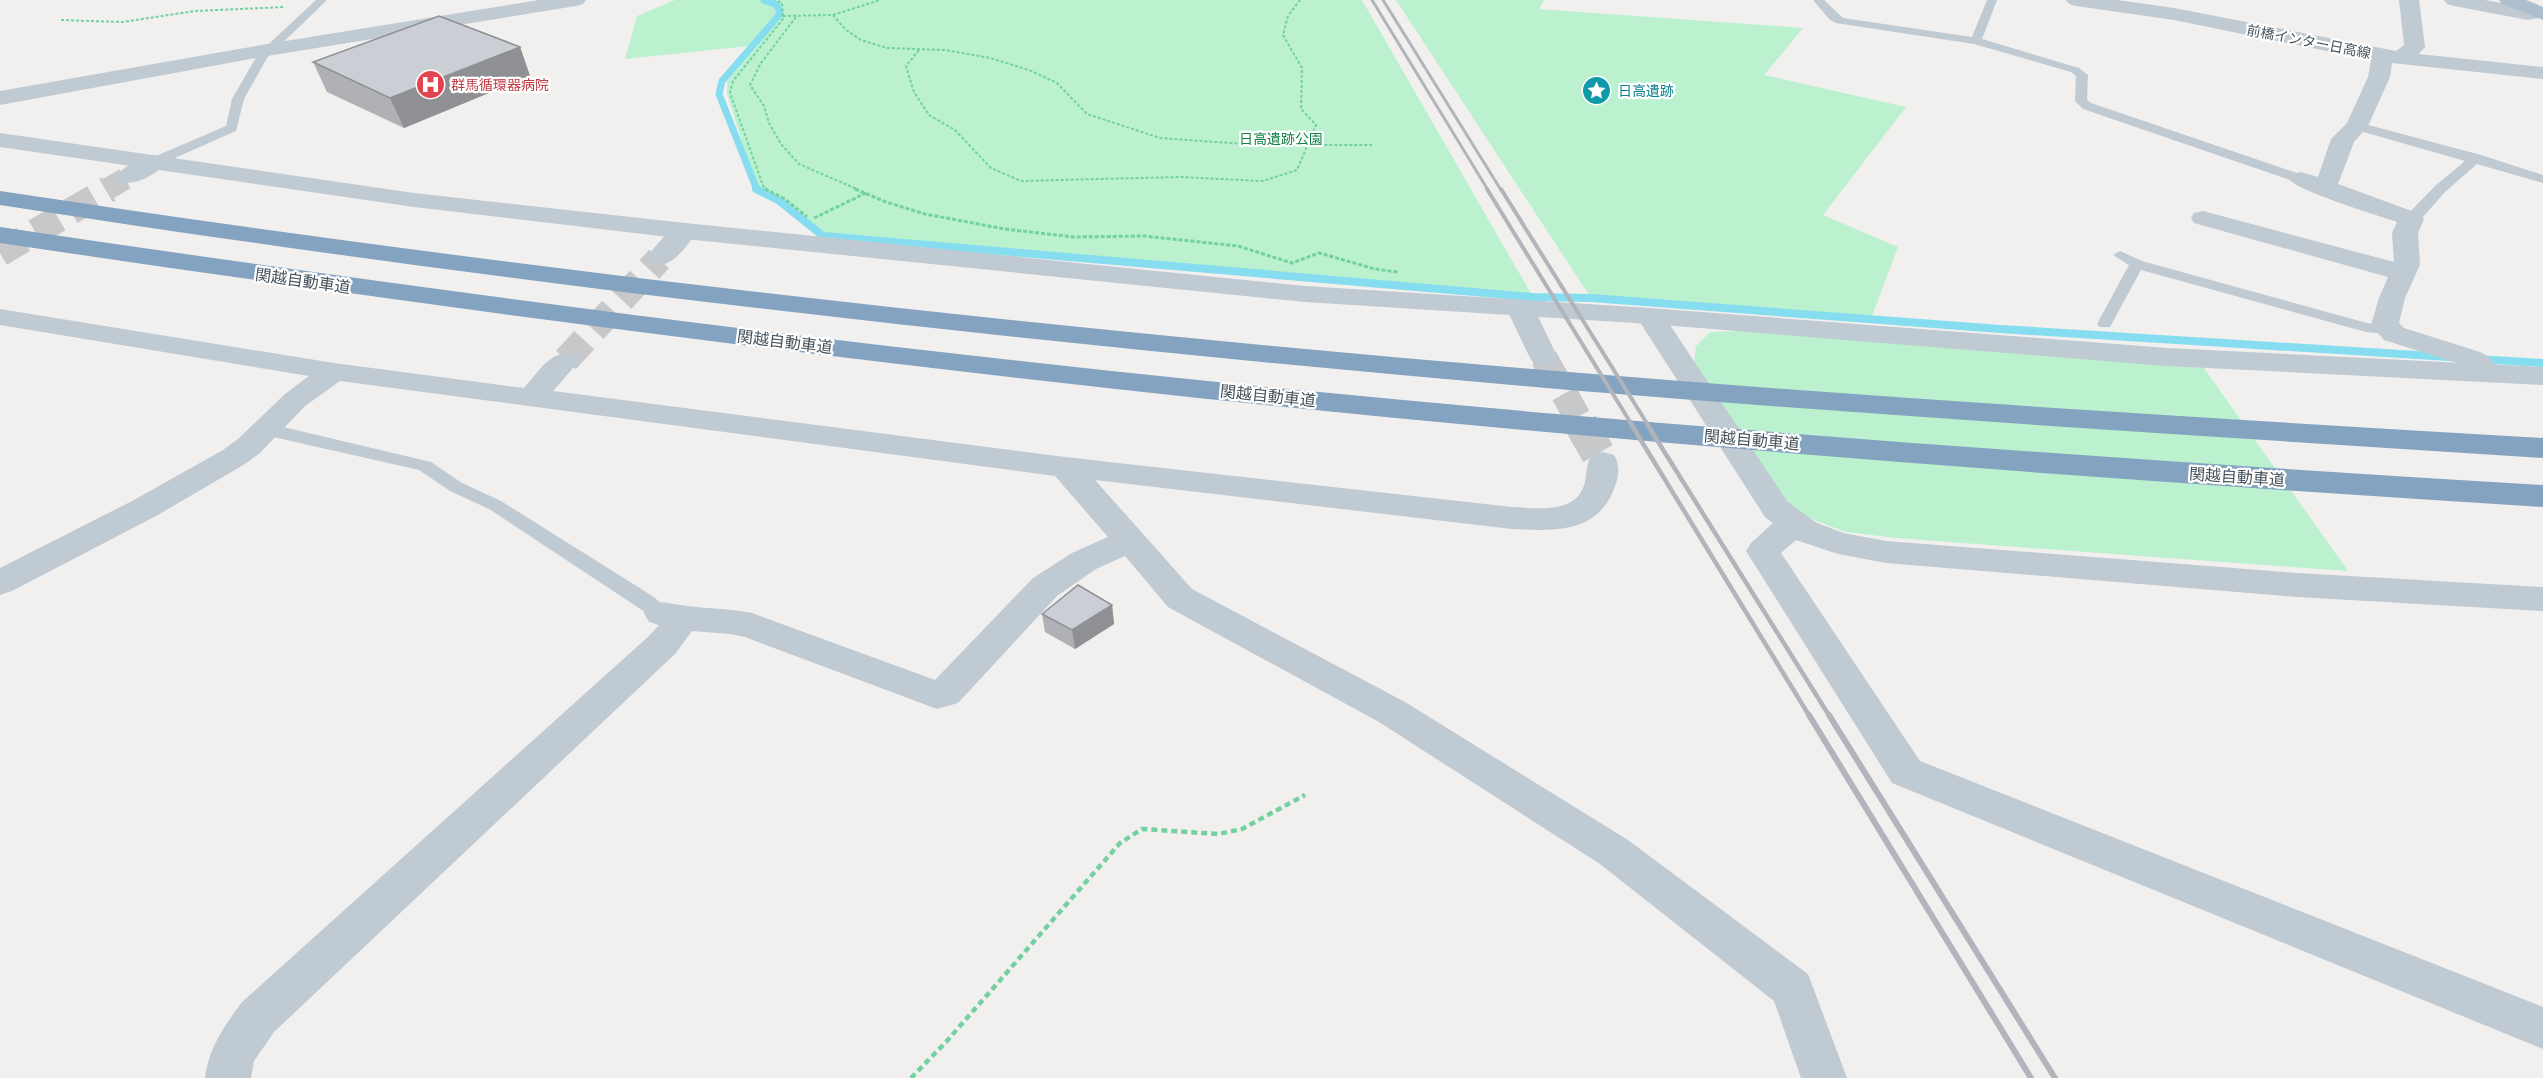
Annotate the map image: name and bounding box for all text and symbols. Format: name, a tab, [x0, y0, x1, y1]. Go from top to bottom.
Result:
street label: 前橋インター日高線	[2246, 21, 2372, 61]
hospital icon: 群馬循環器病院	[414, 68, 446, 100]
place icon: 日高遺跡	[1581, 74, 1613, 106]
place label: 群馬循環器病院	[451, 76, 549, 93]
place label: 日高遺跡	[1618, 82, 1674, 99]
park label: 日高遺跡公園	[1239, 130, 1323, 147]
street label: 関越自動車道	[254, 264, 352, 296]
street label: 関越自動車道	[736, 326, 834, 356]
street label: 関越自動車道	[1219, 381, 1317, 409]
street label: 関越自動車道	[1703, 425, 1801, 453]
street label: 関越自動車道	[2188, 463, 2286, 489]

